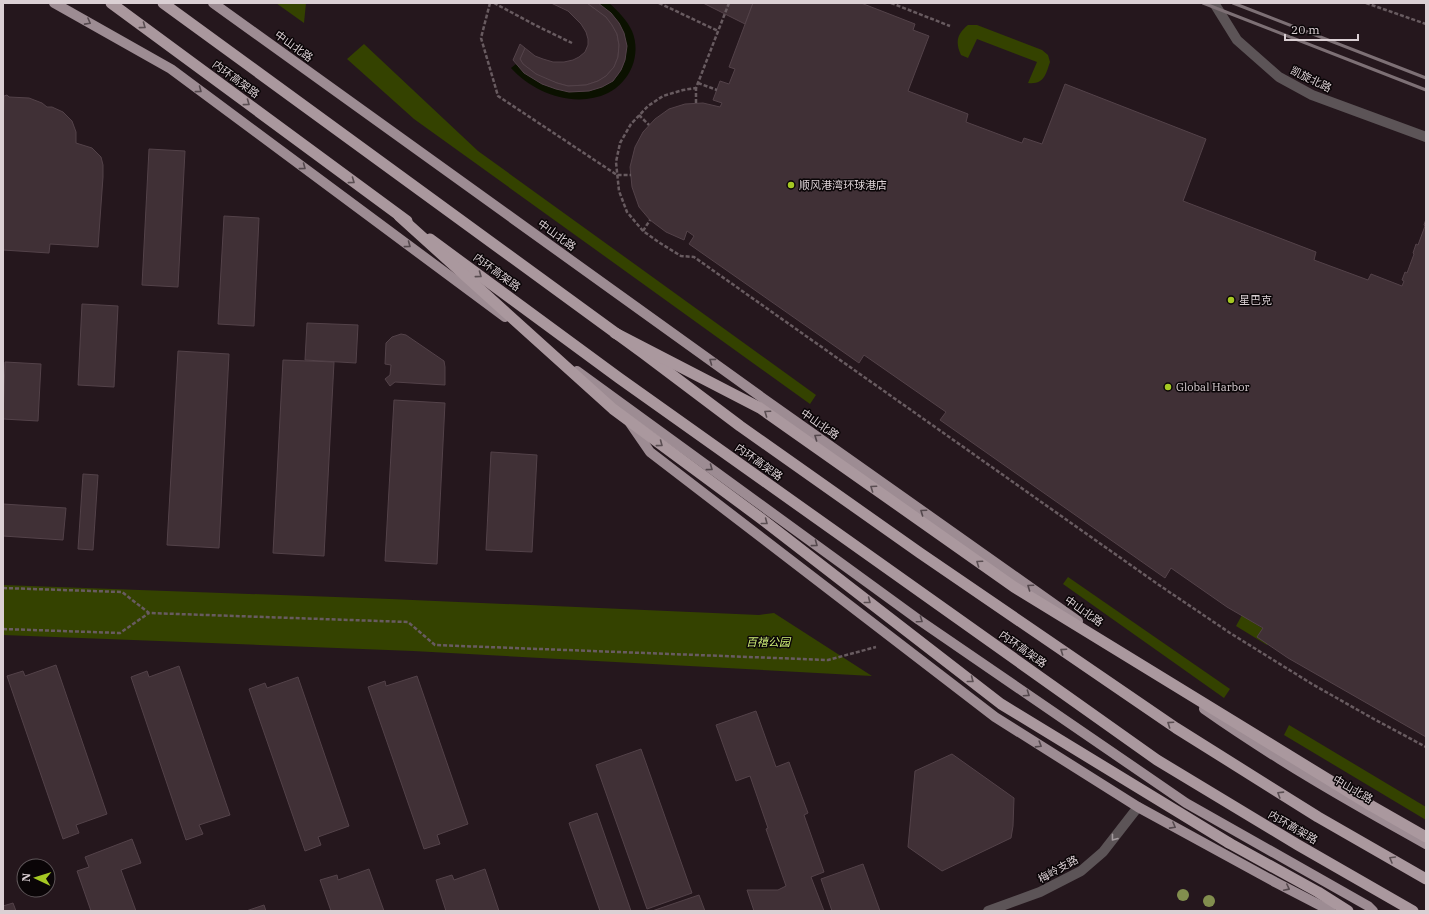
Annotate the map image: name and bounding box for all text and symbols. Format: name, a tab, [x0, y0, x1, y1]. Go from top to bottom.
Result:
scale bar	[1285, 16, 1358, 42]
one-way arrow	[84, 18, 91, 25]
one-way arrow	[138, 21, 145, 28]
text: 20 m	[1291, 22, 1320, 37]
street label: 中山北路	[272, 27, 316, 65]
street label: 内环高架路	[210, 57, 262, 101]
street label: 凯旋北路	[1288, 63, 1334, 95]
one-way arrow	[194, 85, 201, 92]
one-way arrow	[243, 99, 250, 106]
one-way arrow	[299, 162, 306, 169]
one-way arrow	[347, 176, 354, 183]
place label: 顺风港湾环球港店	[799, 178, 887, 192]
marker: 顺风港湾环球港店	[786, 180, 796, 190]
street label: 中山北路	[535, 216, 579, 254]
one-way arrow	[403, 240, 410, 247]
street label: 内环高架路	[471, 250, 523, 294]
one-way arrow	[474, 270, 481, 277]
place label: 星巴克	[1239, 293, 1272, 307]
marker: 星巴克	[1226, 295, 1236, 305]
one-way arrow	[709, 359, 716, 366]
place label: Global Harbor	[1176, 380, 1249, 394]
marker: Global Harbor	[1163, 382, 1173, 392]
street label: 中山北路	[798, 406, 842, 442]
one-way arrow	[764, 410, 771, 418]
one-way arrow	[815, 435, 822, 442]
one-way arrow	[656, 439, 663, 446]
street label: 内环高架路	[732, 440, 786, 484]
one-way arrow	[705, 463, 712, 470]
one-way arrow	[871, 486, 878, 493]
one-way arrow	[920, 509, 927, 517]
one-way arrow	[760, 517, 767, 524]
one-way arrow	[810, 539, 817, 546]
one-way arrow	[977, 561, 984, 568]
one-way arrow	[1027, 585, 1034, 592]
street label: 中山北路	[1062, 593, 1106, 629]
one-way arrow	[863, 596, 870, 603]
one-way arrow	[916, 615, 923, 623]
street label: 内环高架路	[996, 627, 1050, 671]
park label: 百禧公园	[746, 635, 792, 649]
one-way arrow	[1060, 649, 1067, 656]
one-way arrow	[966, 676, 973, 683]
one-way arrow	[1023, 689, 1030, 697]
one-way arrow	[1167, 722, 1174, 729]
one-way arrow	[1035, 741, 1042, 748]
street label: 中山北路	[1330, 772, 1376, 806]
one-way arrow	[1277, 791, 1284, 798]
street label: 内环高架路	[1266, 807, 1320, 847]
one-way arrow	[1169, 821, 1176, 829]
one-way arrow	[1112, 833, 1119, 840]
street label: 梅岭支路	[1035, 852, 1081, 886]
one-way arrow	[1389, 857, 1396, 864]
north arrow	[16, 858, 56, 898]
text: N	[19, 872, 33, 882]
one-way arrow	[1283, 883, 1290, 891]

